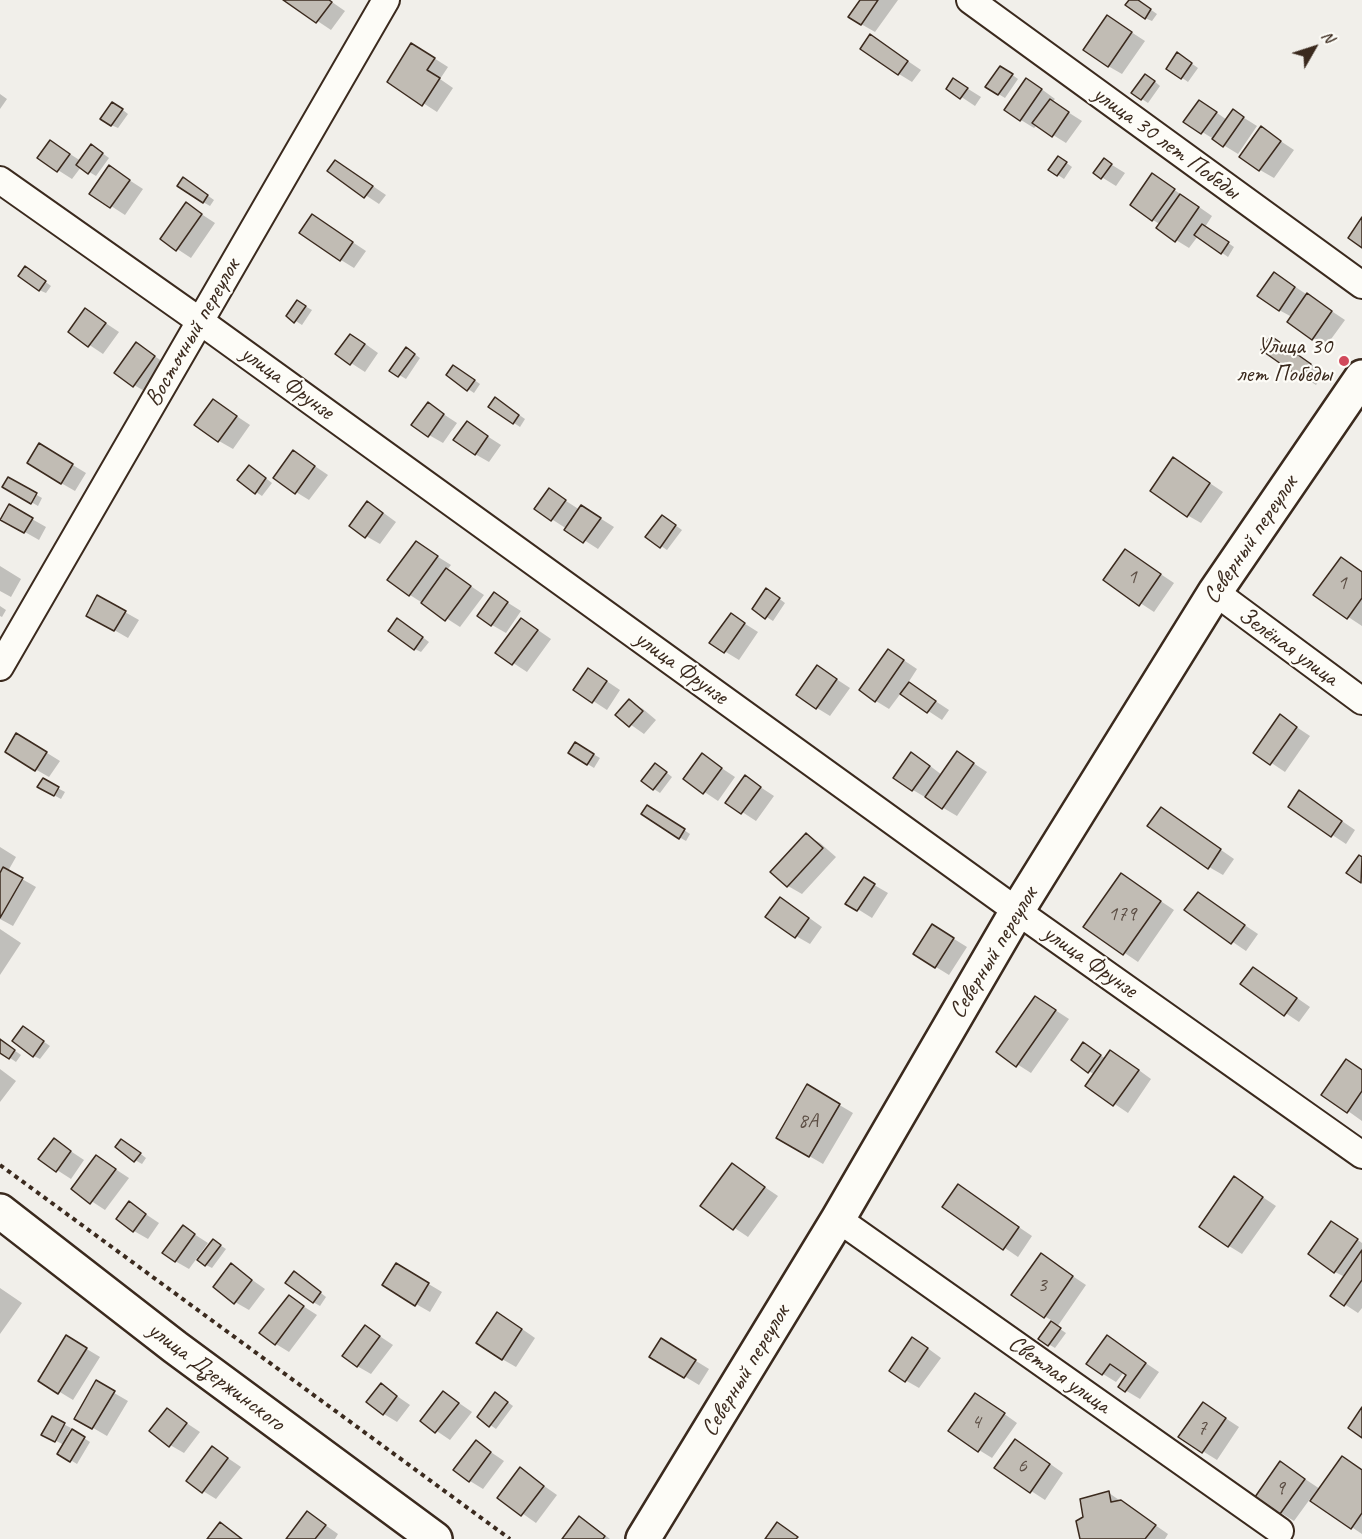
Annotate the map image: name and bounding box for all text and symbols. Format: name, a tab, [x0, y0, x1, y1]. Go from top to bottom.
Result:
north arrow	[1284, 18, 1344, 78]
text: N	[1317, 27, 1339, 47]
street label: улица 30 лет Победы	[1087, 80, 1245, 206]
street label: Восточный переулок	[139, 254, 247, 412]
place label: Улица 30 лет Победы	[1237, 333, 1332, 389]
street label: улица Фрунзе	[235, 340, 339, 426]
marker: Улица 30 лет Победы	[1337, 354, 1351, 368]
street label: Северный переулок	[1198, 470, 1304, 610]
house number: 1	[1127, 564, 1137, 590]
house number: 1	[1337, 570, 1347, 596]
street label: Зелёная улица	[1232, 601, 1344, 693]
street label: улица Фрунзе	[629, 625, 733, 711]
street label: Северный переулок	[943, 882, 1045, 1024]
house number: 179	[1108, 901, 1136, 927]
street label: улица Фрунзе	[1037, 919, 1143, 1005]
house number: 8А	[798, 1108, 818, 1134]
house number: 3	[1037, 1272, 1047, 1298]
street label: Северный переулок	[695, 1300, 797, 1442]
street label: улица Дзержинского	[142, 1316, 290, 1438]
street label: Светлая улица	[1002, 1329, 1116, 1421]
house number: 4	[971, 1409, 981, 1435]
house number: 7	[1197, 1415, 1207, 1441]
house number: 6	[1017, 1453, 1027, 1479]
house number: 9	[1275, 1475, 1285, 1501]

